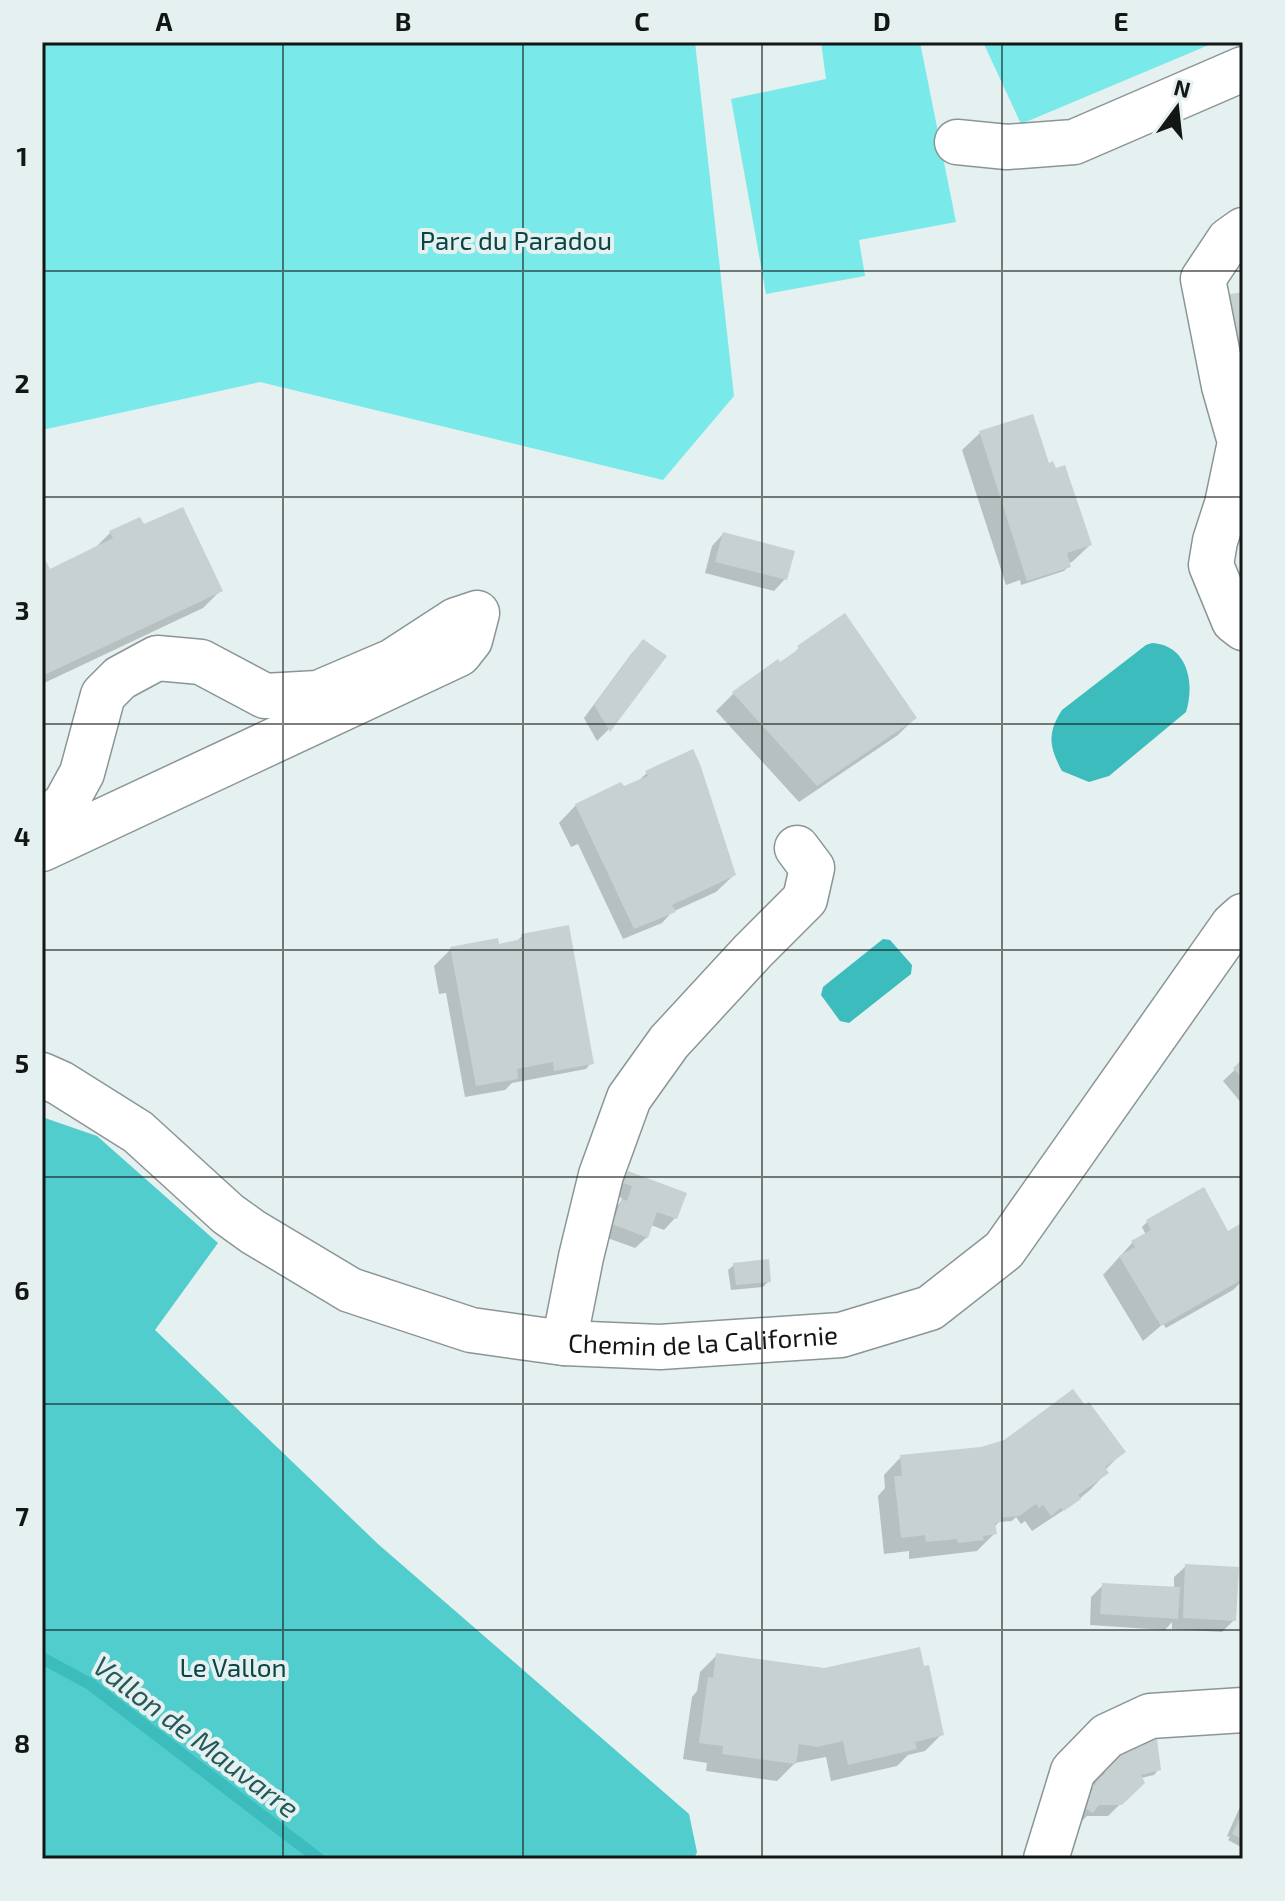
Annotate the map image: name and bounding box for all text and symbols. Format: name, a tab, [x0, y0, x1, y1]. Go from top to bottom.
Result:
text: A	[156, 5, 173, 36]
text: B	[395, 5, 411, 36]
text: C	[634, 5, 650, 36]
text: D	[873, 5, 891, 36]
text: E	[1113, 5, 1129, 36]
north arrow	[1137, 68, 1217, 148]
text: N	[1171, 73, 1193, 102]
text: 1	[16, 140, 28, 171]
park label: Parc du Paradou	[420, 224, 612, 255]
text: 2	[14, 367, 30, 398]
text: 3	[15, 594, 29, 625]
text: 4	[14, 820, 30, 851]
text: 5	[15, 1047, 29, 1078]
text: 6	[14, 1274, 30, 1305]
street label: Chemin de la Californie	[568, 1318, 839, 1361]
text: 7	[15, 1500, 29, 1531]
water label: Vallon de Mauvarre	[87, 1648, 306, 1825]
park label: Le Vallon	[179, 1651, 287, 1682]
text: 8	[14, 1727, 30, 1758]

